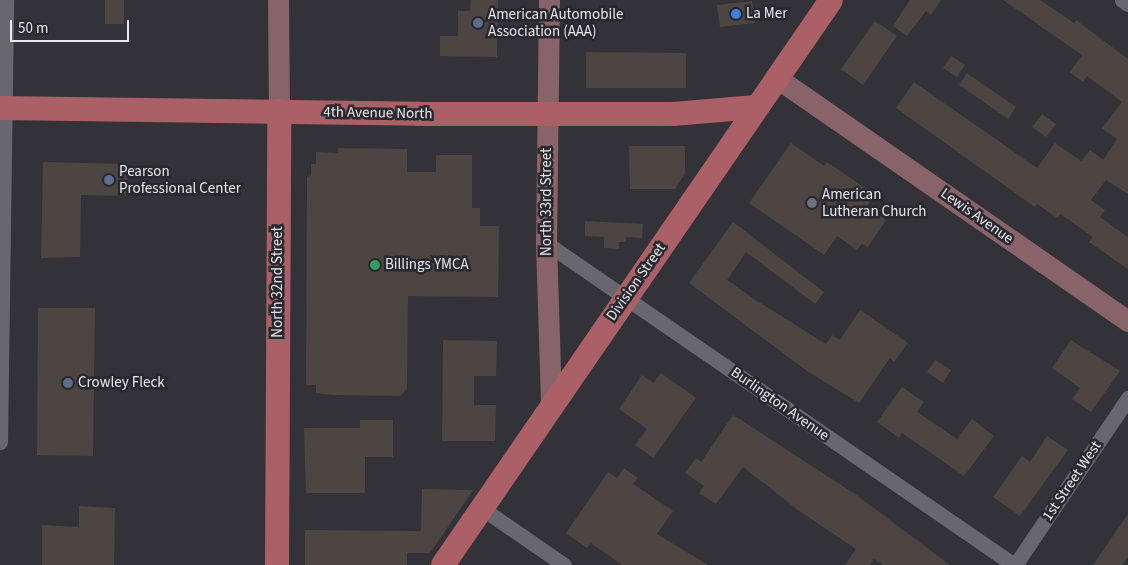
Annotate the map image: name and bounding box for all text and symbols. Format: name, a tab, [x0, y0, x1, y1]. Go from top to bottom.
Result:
place label: American Automobile Association (AAA)	[488, 5, 623, 40]
place label: La Mer	[746, 5, 787, 23]
marker: La Mer	[730, 8, 742, 20]
scale bar	[12, 10, 131, 42]
marker: American Automobile Association (AAA)	[472, 17, 484, 29]
text: 50 m	[18, 18, 48, 39]
street label: 4th Avenue North	[323, 103, 433, 123]
street label: North 33rd Street	[538, 148, 556, 256]
place label: Pearson Professional Center	[119, 162, 241, 197]
marker: Pearson Professional Center	[103, 174, 115, 186]
street label: Lewis Avenue	[937, 184, 1017, 248]
place label: American Lutheran Church	[822, 185, 927, 220]
marker: American Lutheran Church	[806, 197, 818, 209]
street label: North 32nd Street	[269, 226, 287, 338]
street label: Division Street	[603, 240, 669, 324]
place label: Billings YMCA	[385, 256, 469, 274]
marker: Billings YMCA	[369, 259, 381, 271]
street label: Burlington Avenue	[727, 363, 833, 445]
place label: Crowley Fleck	[78, 374, 165, 392]
marker: Crowley Fleck	[62, 377, 74, 389]
street label: 1st Street West	[1039, 438, 1105, 524]

